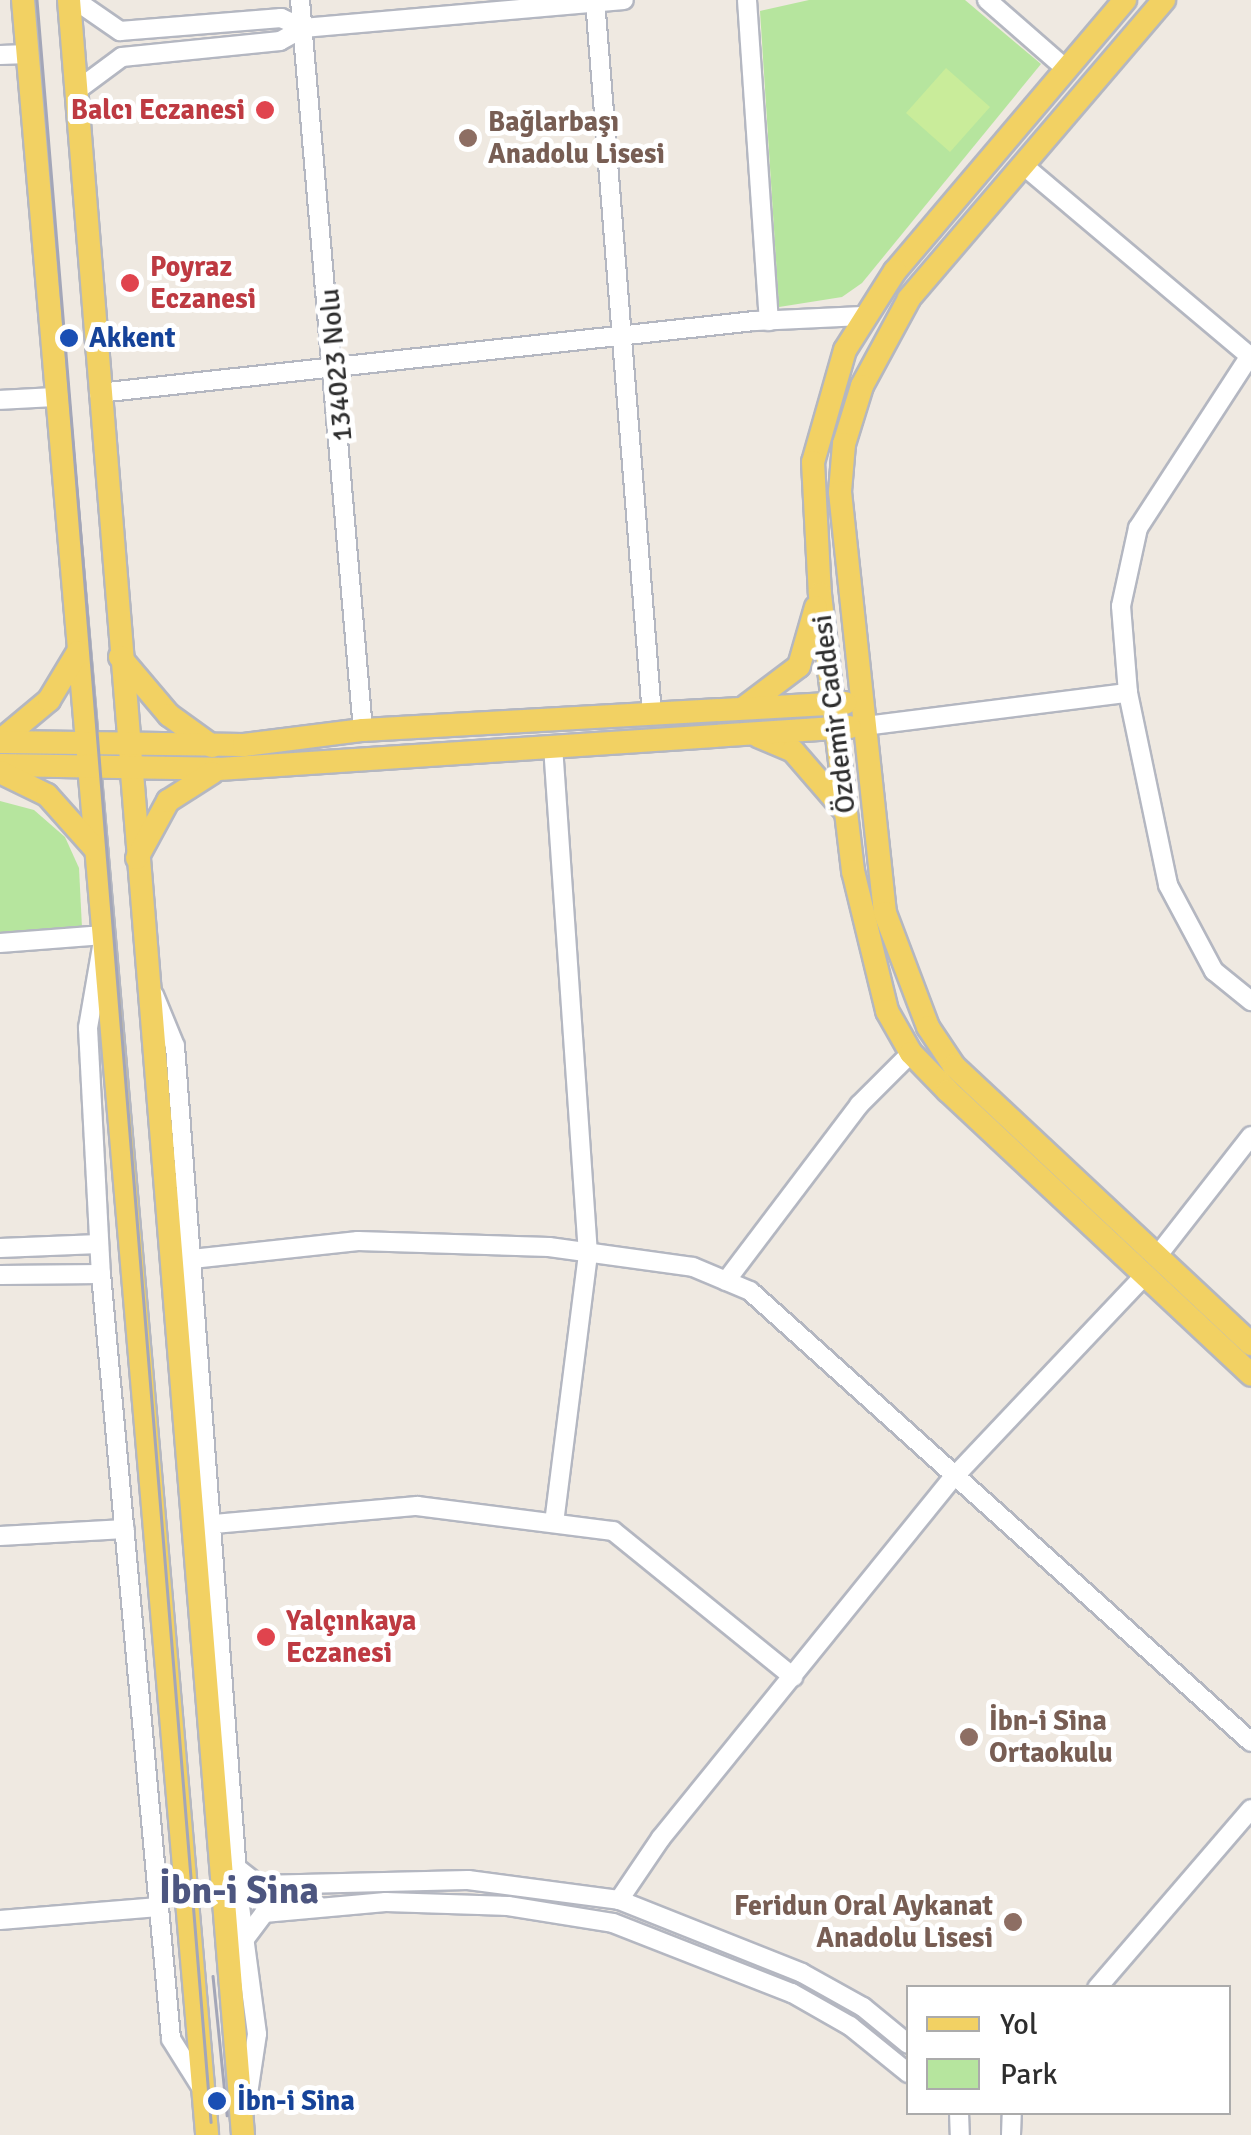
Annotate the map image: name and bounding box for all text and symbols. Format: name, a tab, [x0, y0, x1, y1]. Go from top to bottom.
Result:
place label: Balcı Eczanesi	[71, 93, 245, 127]
marker: Balcı Eczanesi	[254, 99, 276, 121]
place label: Bağlarbaşı Anadolu Lisesi	[488, 105, 665, 171]
marker: Bağlarbaşı Anadolu Lisesi	[457, 127, 479, 149]
place label: Poyraz Eczanesi	[150, 250, 256, 316]
marker: Poyraz Eczanesi	[119, 272, 141, 294]
street label: 134023 Nolu	[313, 287, 359, 443]
place label: Akkent	[89, 321, 175, 355]
marker: Akkent	[58, 327, 80, 349]
street label: Özdemir Caddesi	[805, 613, 863, 815]
place label: Yalçınkaya Eczanesi	[286, 1604, 416, 1670]
marker: Yalçınkaya Eczanesi	[255, 1626, 277, 1648]
place label: İbn-i Sina Ortaokulu	[989, 1704, 1113, 1770]
marker: İbn-i Sina Ortaokulu	[958, 1726, 980, 1748]
district label: İbn-i Sina	[159, 1868, 319, 1914]
place label: Feridun Oral Aykanat Anadolu Lisesi	[734, 1889, 993, 1955]
marker: Feridun Oral Aykanat Anadolu Lisesi	[1002, 1911, 1024, 1933]
legend	[906, 1985, 1231, 2115]
text: Yol	[1000, 2006, 1038, 2043]
text: Park	[1000, 2056, 1058, 2093]
place label: İbn-i Sina	[237, 2084, 355, 2118]
marker: İbn-i Sina	[206, 2090, 228, 2112]

